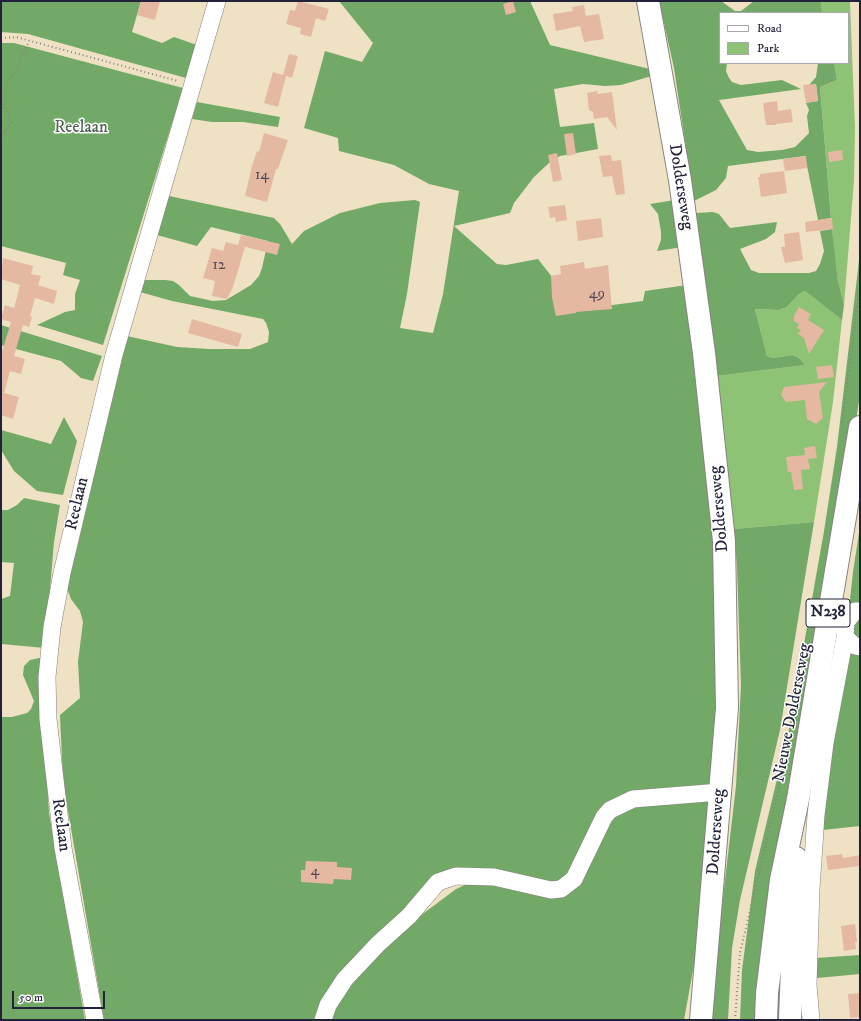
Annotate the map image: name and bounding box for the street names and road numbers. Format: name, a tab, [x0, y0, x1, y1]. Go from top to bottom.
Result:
street label: Dolderseweg	[663, 143, 697, 231]
street label: Dolderseweg	[706, 465, 734, 553]
street label: Reelaan	[62, 476, 94, 532]
road number: N238	[806, 599, 850, 627]
street label: Nieuwe Dolderseweg	[770, 642, 816, 784]
street label: Dolderseweg	[704, 788, 730, 876]
street label: Reelaan	[46, 797, 74, 853]

